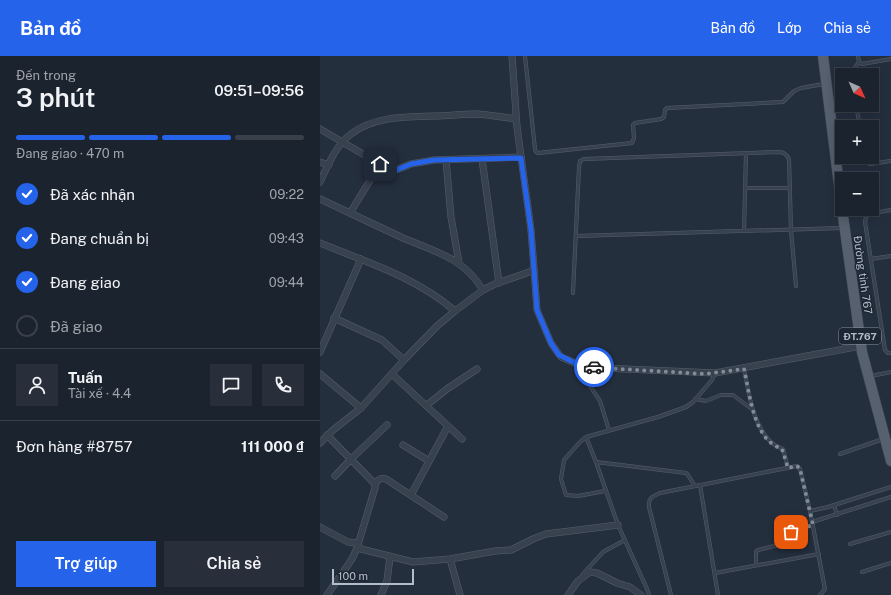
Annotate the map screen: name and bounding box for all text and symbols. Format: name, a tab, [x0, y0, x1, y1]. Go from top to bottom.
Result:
text: Bản đồ	[20, 17, 81, 39]
text: Bản đồ	[711, 20, 755, 36]
text: Lớp	[777, 20, 802, 36]
text: Chia sẻ	[824, 20, 871, 36]
text: Đến trong	[16, 68, 76, 83]
north arrow	[835, 68, 879, 112]
map controls	[835, 68, 879, 216]
text: 3 phút	[16, 82, 96, 113]
text: 09:51–09:56	[214, 82, 304, 99]
button: +	[835, 120, 879, 164]
text: Đang giao · 470 m	[16, 146, 124, 161]
pin	[363, 147, 397, 181]
icon: home	[369, 153, 391, 175]
button: −	[835, 172, 879, 216]
icon: check	[16, 183, 38, 205]
text: Đã xác nhận	[50, 186, 135, 203]
text: 09:22	[269, 187, 304, 202]
icon: check	[16, 227, 38, 249]
text: Đang chuẩn bị	[50, 230, 149, 247]
text: 09:43	[269, 231, 304, 246]
street label: Đường tỉnh 767	[852, 235, 875, 315]
icon: check	[16, 271, 38, 293]
text: Đang giao	[50, 274, 120, 291]
text: 09:44	[269, 275, 304, 290]
text: Đã giao	[50, 318, 102, 335]
road number: ĐT.767	[839, 328, 881, 344]
courier	[574, 347, 614, 387]
icon: car	[583, 356, 605, 378]
button: person	[16, 364, 58, 406]
button: chat	[210, 364, 252, 406]
button: phone	[262, 364, 304, 406]
text: Tuấn	[68, 369, 103, 386]
text: Tài xế · 4.4	[68, 386, 131, 401]
text: Đơn hàng #8757	[16, 438, 133, 455]
text: 111 000 ₫	[241, 438, 304, 455]
pin	[774, 515, 808, 549]
icon: bag	[780, 521, 802, 543]
button: Trợ giúp	[16, 541, 156, 587]
button: Chia sẻ	[164, 541, 304, 587]
scale bar	[332, 567, 414, 586]
text: 100 m	[338, 570, 368, 582]

